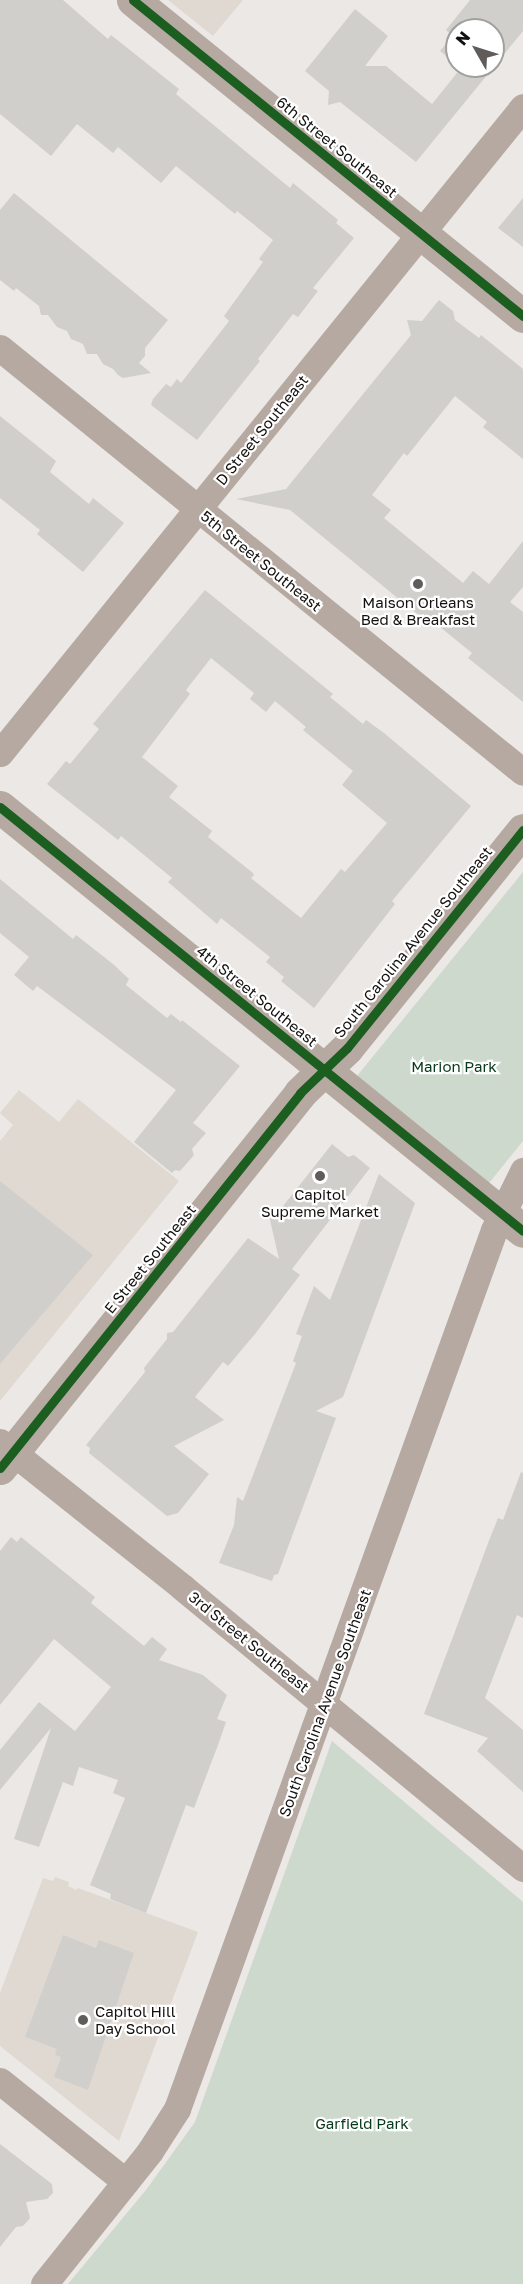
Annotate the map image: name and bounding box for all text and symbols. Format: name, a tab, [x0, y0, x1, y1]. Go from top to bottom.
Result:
north arrow	[445, 18, 505, 78]
text: N	[451, 27, 474, 49]
street label: 6th Street Southeast	[273, 93, 401, 201]
street label: D Street Southeast	[212, 371, 312, 489]
street label: 5th Street Southeast	[197, 507, 325, 615]
marker: Maison Orleans Bed & Breakfast	[411, 577, 425, 591]
place label: Maison Orleans Bed & Breakfast	[361, 593, 475, 628]
street label: South Carolina Avenue Southeast	[330, 843, 496, 1041]
street label: 4th Street Southeast	[193, 942, 321, 1050]
park label: Marion Park	[411, 1058, 497, 1076]
marker: Capitol Supreme Market	[313, 1169, 327, 1183]
place label: Capitol Supreme Market	[261, 1185, 379, 1220]
street label: E Street Southeast	[101, 1201, 199, 1317]
street label: South Carolina Avenue Southeast	[275, 1587, 375, 1819]
street label: 3rd Street Southeast	[185, 1588, 313, 1696]
place label: Capitol Hill Day School	[95, 2002, 176, 2037]
marker: Capitol Hill Day School	[76, 2013, 90, 2027]
park label: Garfield Park	[315, 2115, 409, 2133]

